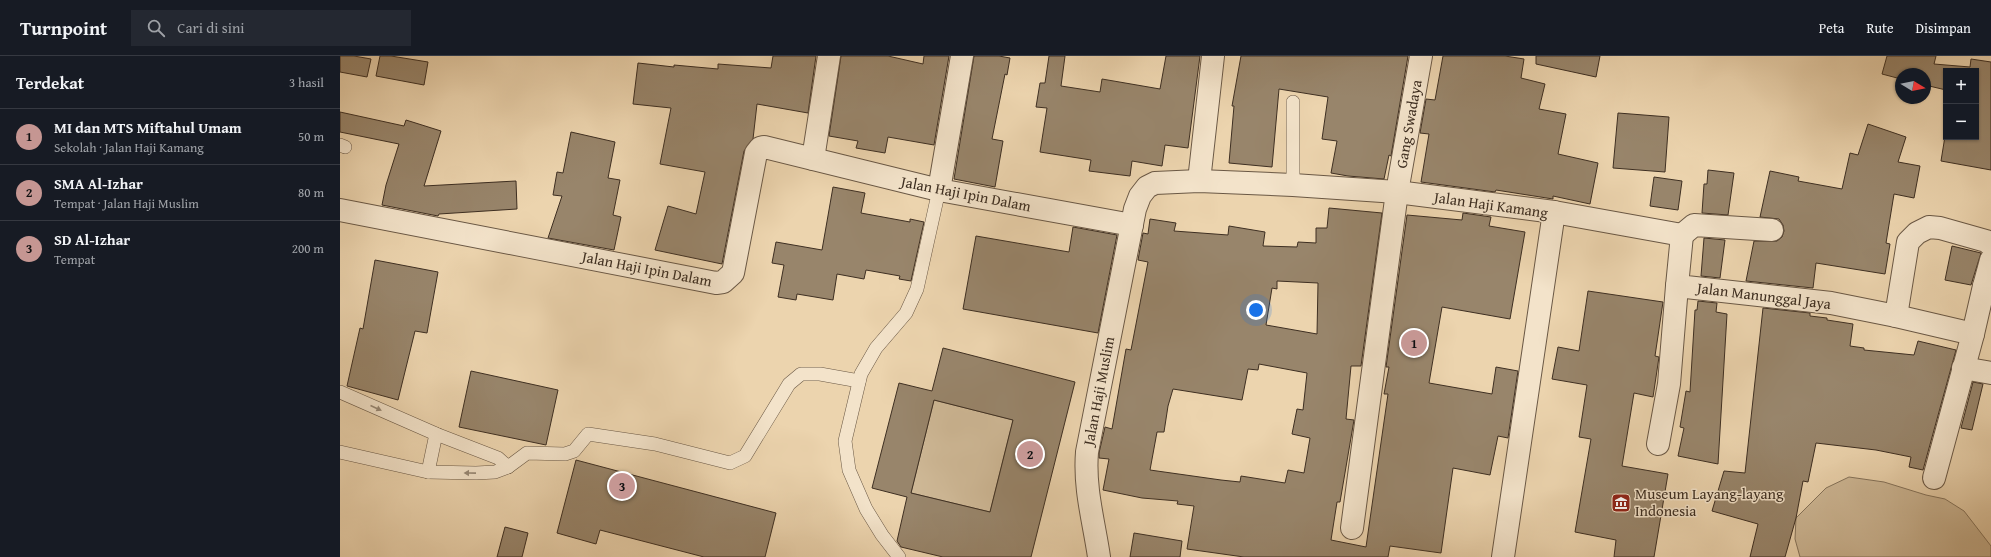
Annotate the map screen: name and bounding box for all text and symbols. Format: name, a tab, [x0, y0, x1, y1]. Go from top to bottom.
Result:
search box	[131, 10, 411, 46]
text: Turnpoint	[20, 14, 107, 42]
icon: search	[145, 17, 167, 39]
text: Cari di sini	[177, 17, 245, 38]
text: Peta	[1819, 18, 1844, 38]
text: Rute	[1866, 18, 1894, 38]
text: Disimpan	[1916, 18, 1971, 38]
north arrow	[1895, 68, 1931, 104]
map controls	[1943, 68, 1979, 140]
button: +	[1943, 68, 1979, 104]
text: Terdekat	[16, 70, 84, 95]
text: 3 hasil	[289, 73, 324, 92]
street label: Gang Swadaya	[1390, 78, 1427, 170]
button: −	[1943, 104, 1979, 140]
text: MI dan MTS Miftahul Umam	[54, 117, 242, 138]
text: 1	[26, 127, 32, 146]
text: 50 m	[298, 127, 324, 146]
text: Sekolah · Jalan Haji Kamang	[54, 138, 204, 157]
street label: Jalan Haji Ipin Dalam	[897, 170, 1034, 217]
text: SMA Al-Izhar	[54, 173, 143, 194]
text: 2	[26, 183, 32, 202]
text: 80 m	[298, 183, 324, 202]
street label: Jalan Haji Kamang	[1431, 186, 1550, 223]
text: Tempat · Jalan Haji Muslim	[54, 194, 199, 213]
text: SD Al-Izhar	[54, 229, 130, 250]
text: 3	[26, 239, 32, 258]
text: 200 m	[292, 239, 324, 258]
street label: Jalan Haji Ipin Dalam	[578, 245, 715, 292]
text: Tempat	[54, 250, 95, 269]
street label: Jalan Manunggal Jaya	[1694, 277, 1832, 314]
your location	[1246, 300, 1266, 320]
pin: 1	[1401, 328, 1427, 358]
street label: Jalan Haji Muslim	[1077, 334, 1119, 449]
one-way arrow	[370, 405, 381, 411]
pin: 2	[1017, 439, 1043, 469]
one-way arrow	[463, 470, 476, 476]
pin: 3	[609, 471, 635, 501]
place label: Museum Layang-layang Indonesia	[1635, 483, 1784, 521]
museum icon: Museum Layang-layang Indonesia	[1610, 492, 1632, 514]

